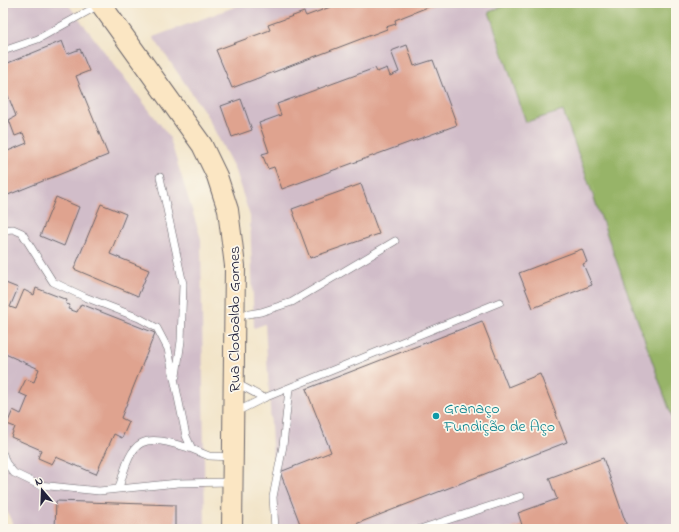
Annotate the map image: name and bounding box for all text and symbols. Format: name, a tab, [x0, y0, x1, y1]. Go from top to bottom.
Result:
street label: Rua Clodoaldo Gomes	[223, 246, 247, 392]
place label: Granaço Fundição de Aço	[443, 397, 555, 439]
marker: Granaço Fundição de Aço	[431, 411, 441, 421]
north arrow	[22, 470, 62, 510]
text: N	[33, 473, 45, 490]

